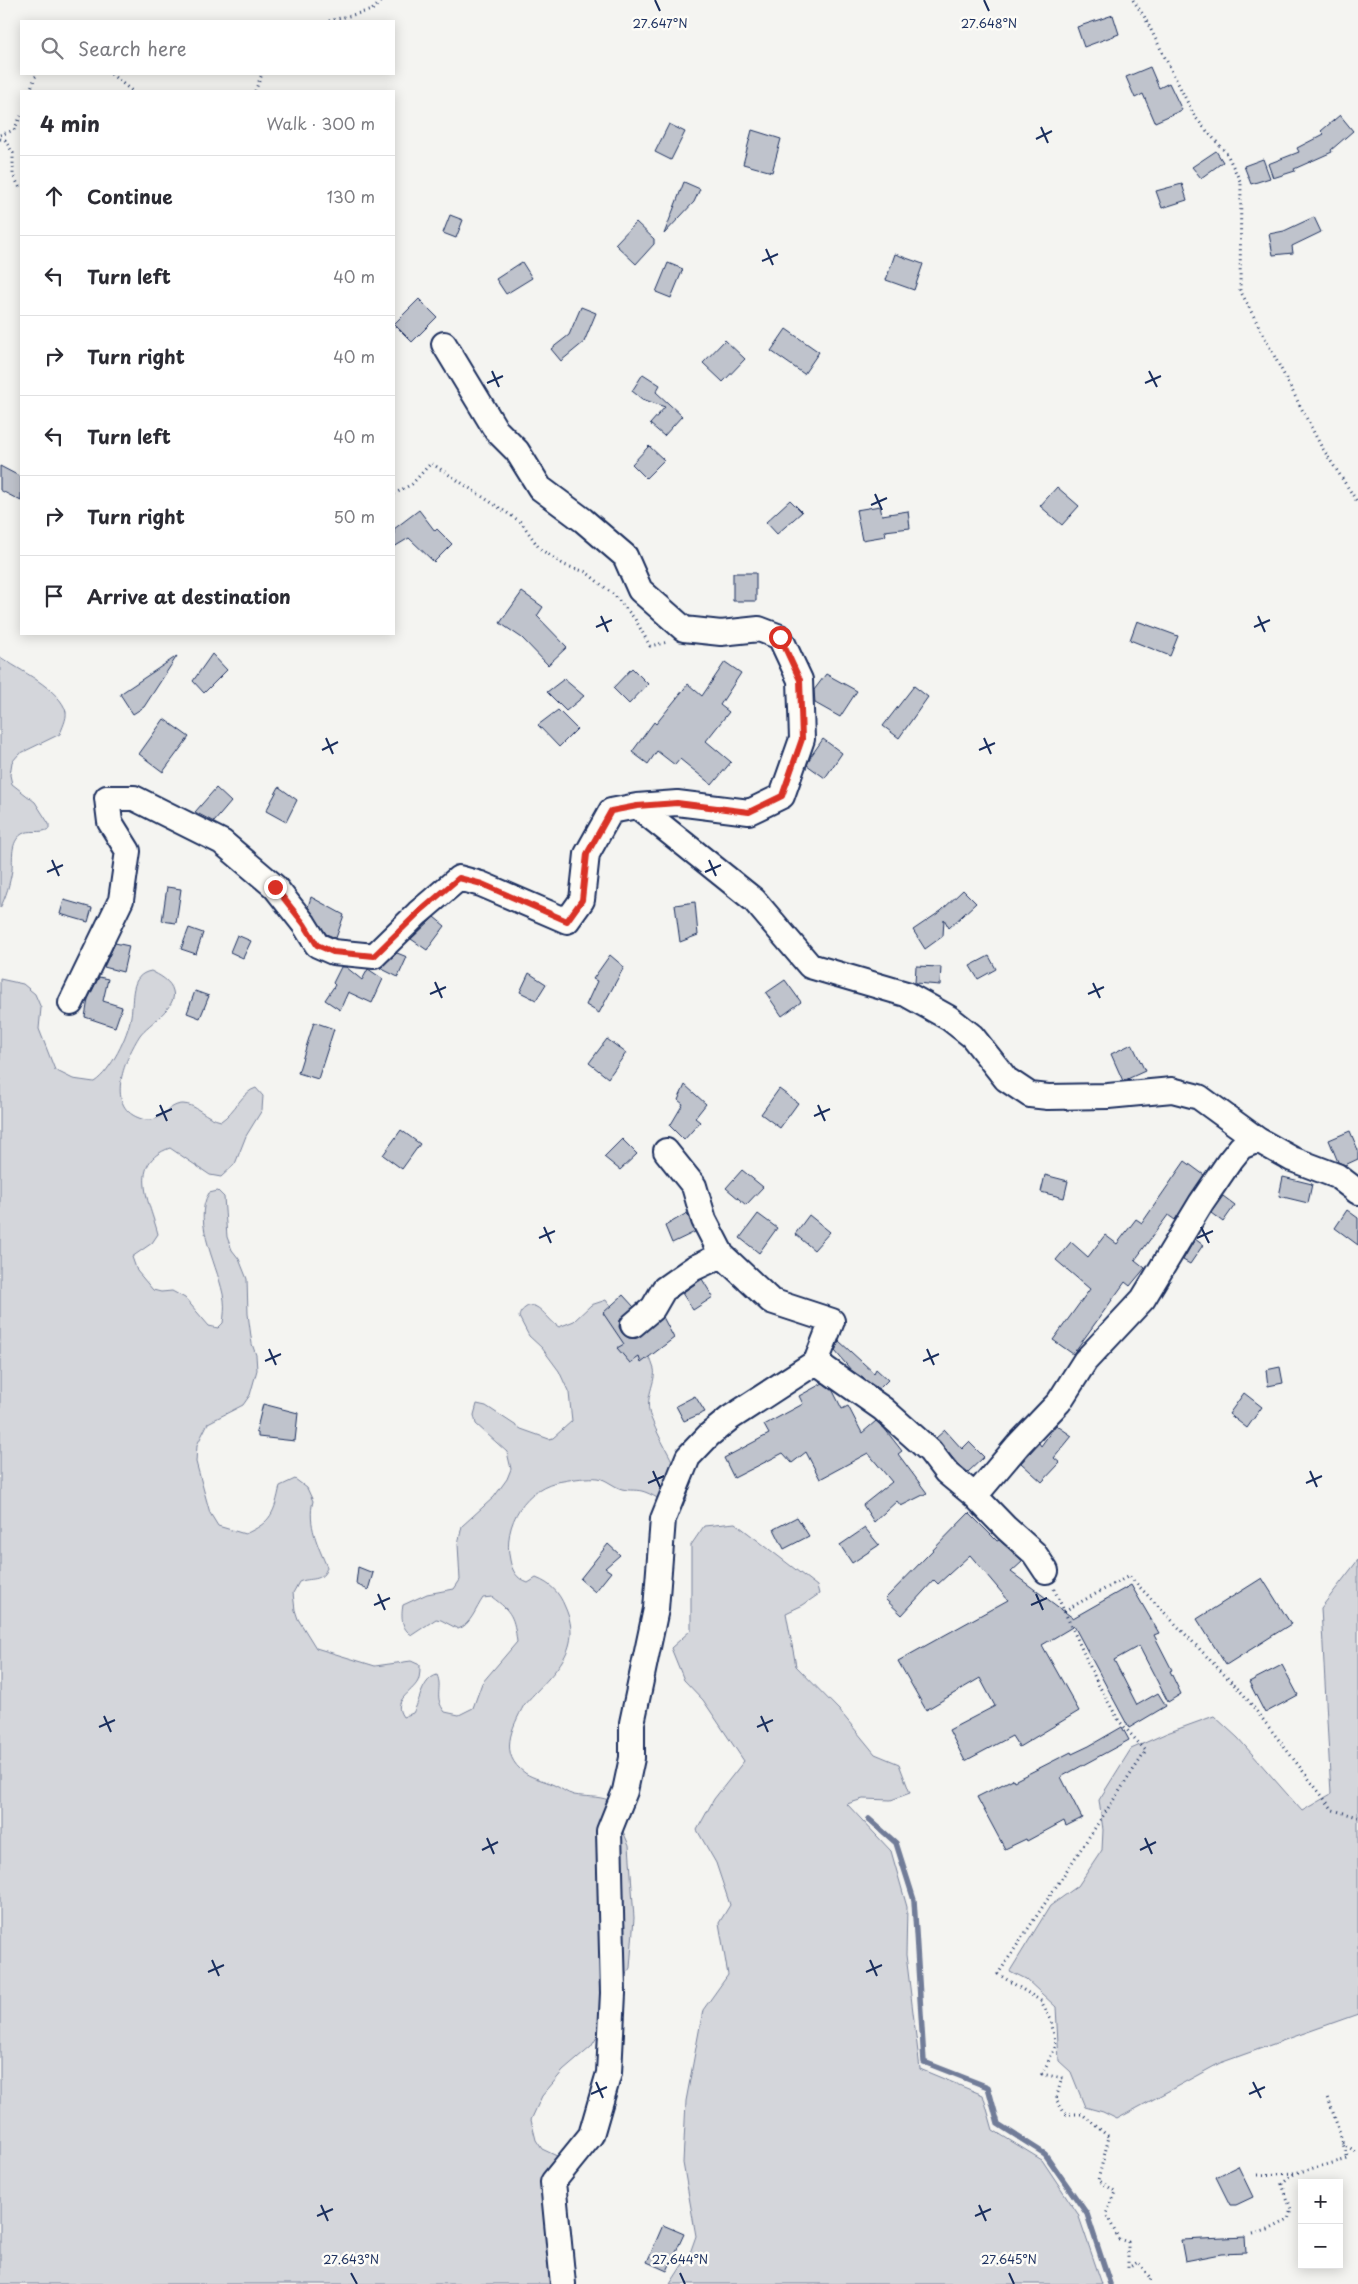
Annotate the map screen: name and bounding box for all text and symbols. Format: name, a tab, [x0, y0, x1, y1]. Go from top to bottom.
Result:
text: 27.647°N	[632, 14, 688, 32]
text: 27.648°N	[961, 14, 1017, 32]
search box	[20, 20, 395, 75]
icon: search	[38, 34, 66, 62]
text: Search here	[78, 34, 187, 62]
text: 4 min	[40, 107, 100, 139]
text: Walk · 300 m	[266, 111, 375, 135]
icon: ahead	[40, 182, 68, 210]
text: Continue	[87, 182, 173, 210]
text: 130 m	[327, 184, 375, 208]
icon: left	[40, 262, 68, 290]
text: Turn left	[87, 262, 171, 290]
text: 40 m	[333, 264, 375, 288]
icon: right	[40, 342, 68, 370]
text: Turn right	[87, 342, 185, 370]
text: 40 m	[333, 344, 375, 368]
icon: left	[40, 422, 68, 450]
text: Turn left	[87, 422, 171, 450]
text: 40 m	[333, 424, 375, 448]
icon: right	[40, 502, 68, 530]
text: Turn right	[87, 502, 185, 530]
text: 50 m	[334, 504, 375, 528]
icon: arrive	[40, 582, 68, 610]
text: Arrive at destination	[87, 582, 291, 610]
route start	[769, 626, 792, 649]
route end	[264, 876, 287, 899]
map controls	[1298, 2179, 1343, 2269]
button: +	[1298, 2179, 1343, 2224]
button: −	[1298, 2224, 1343, 2269]
text: 27.643°N	[323, 2250, 379, 2268]
text: 27.644°N	[652, 2250, 708, 2268]
text: 27.645°N	[981, 2250, 1037, 2268]

